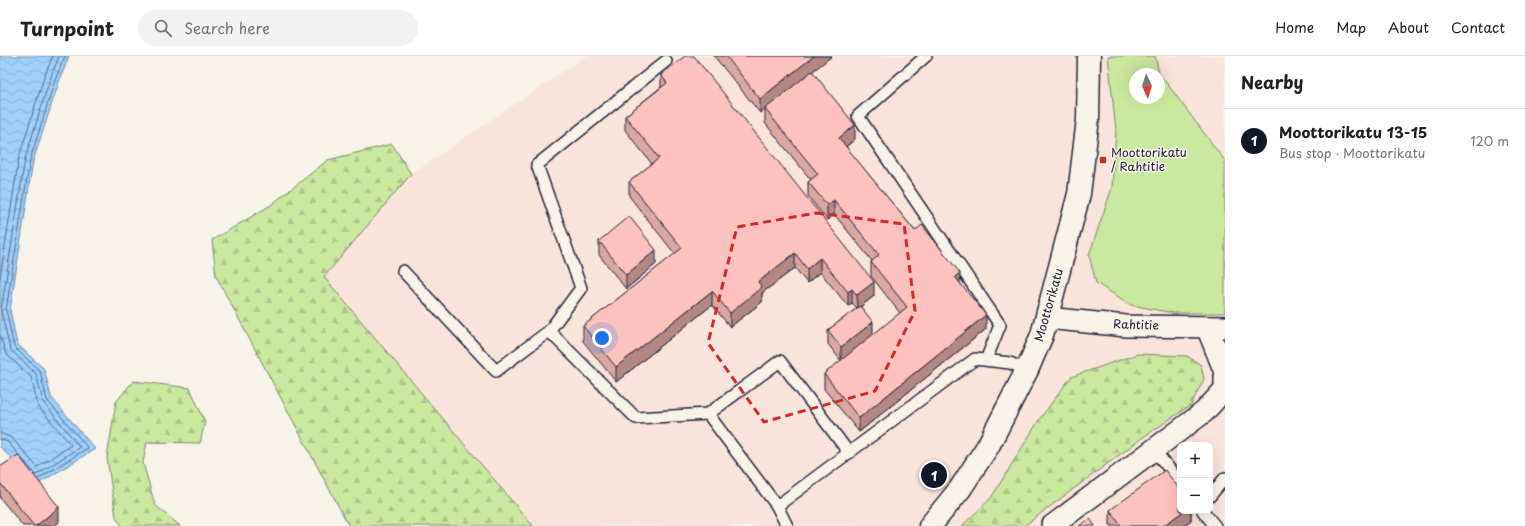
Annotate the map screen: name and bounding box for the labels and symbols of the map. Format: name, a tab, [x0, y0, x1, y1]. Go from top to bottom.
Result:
north arrow	[1129, 68, 1165, 104]
place label: Moottorikatu / Rahtitie	[1111, 143, 1187, 175]
marker: Moottorikatu / Rahtitie	[1098, 155, 1108, 165]
street label: Moottorikatu	[1029, 266, 1067, 344]
street label: Rahtitie	[1113, 314, 1159, 334]
your location	[592, 328, 612, 348]
pin: 1	[921, 460, 947, 490]

